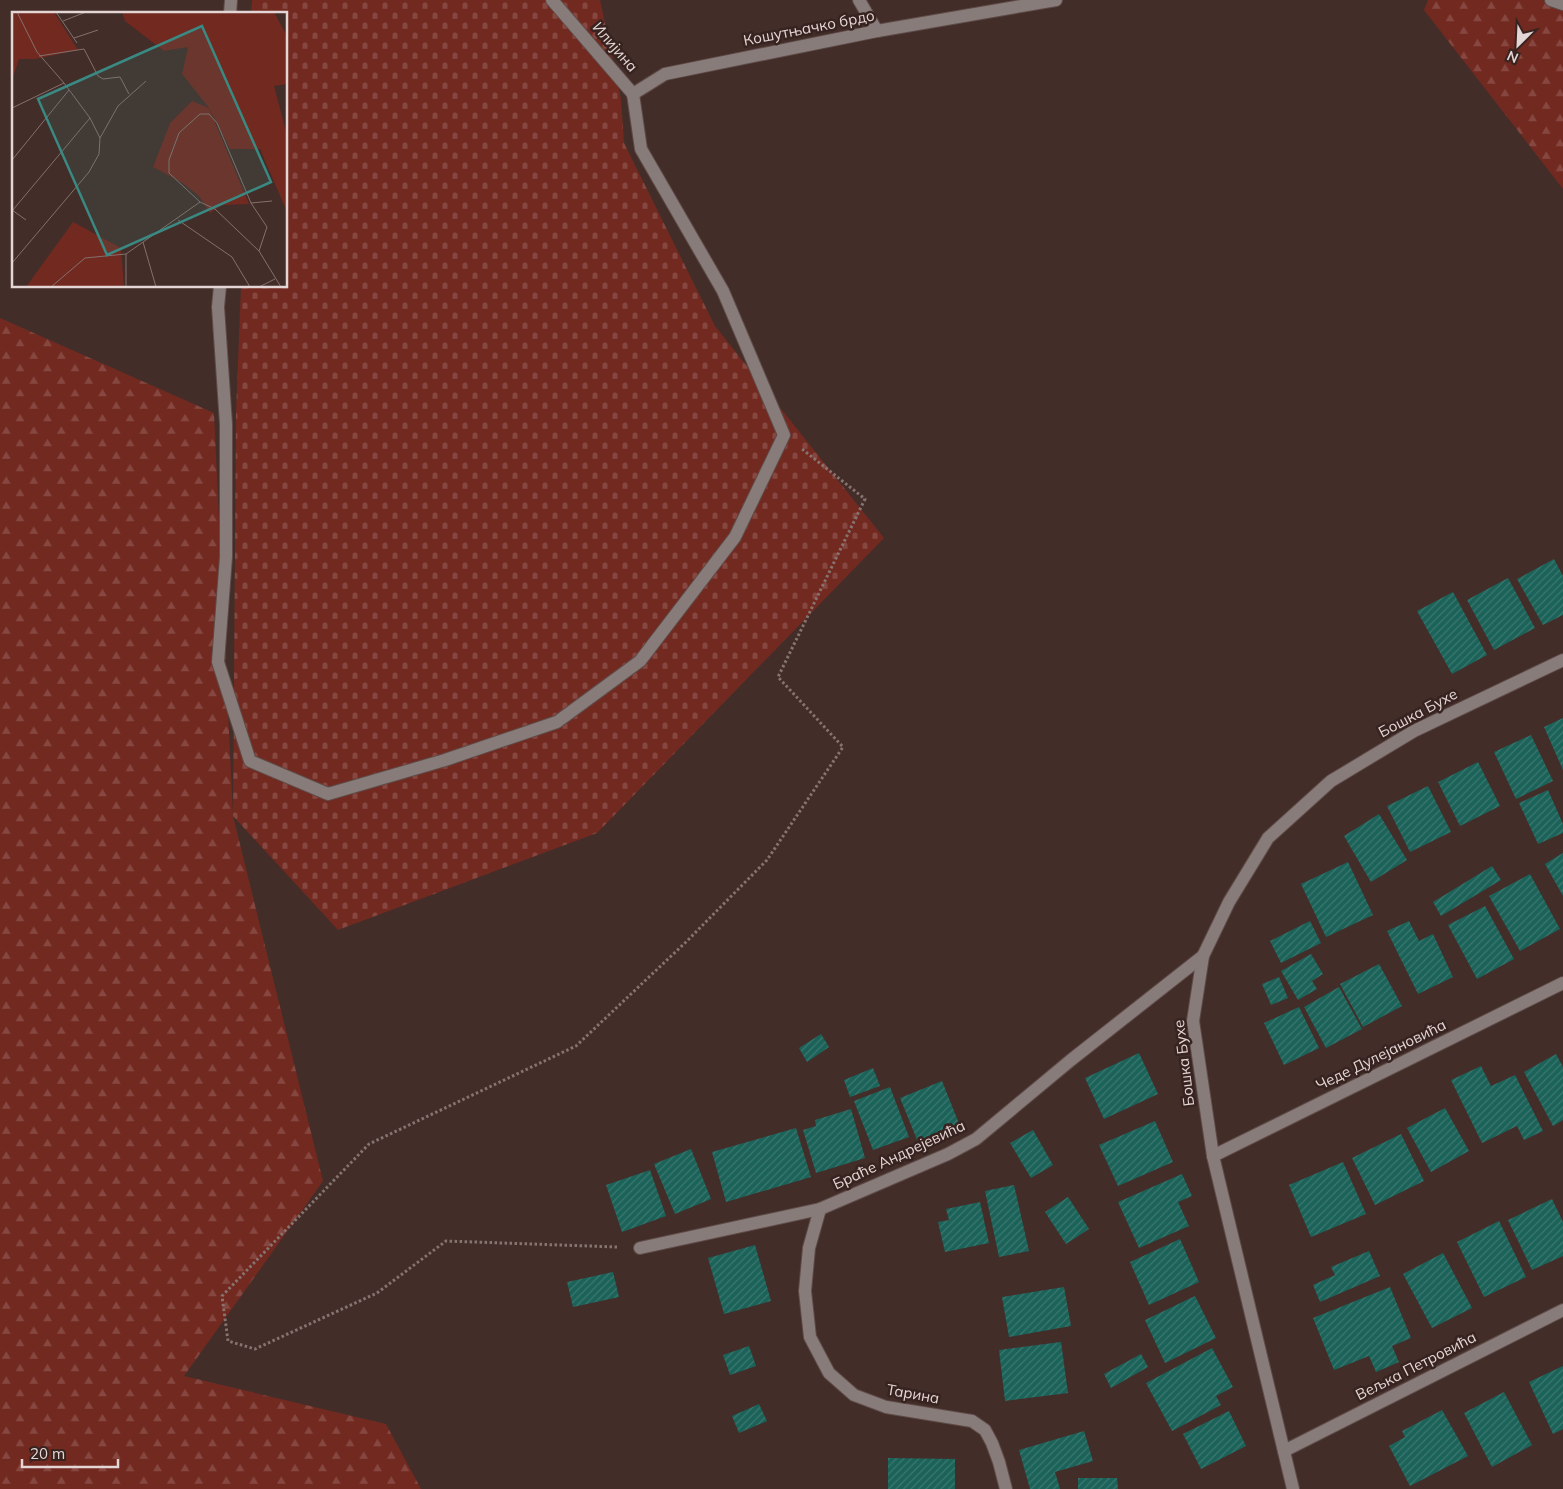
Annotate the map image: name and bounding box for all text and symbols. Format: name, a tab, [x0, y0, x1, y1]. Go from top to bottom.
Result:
street label: Кошутњачко брдо	[742, 5, 876, 50]
inset map	[12, 12, 288, 288]
street label: Илијина	[589, 18, 642, 75]
north arrow	[1493, 20, 1543, 70]
text: N	[1504, 47, 1521, 67]
street label: Бошка Бухе	[1375, 684, 1461, 741]
street label: Чеде Дулејановића	[1313, 1015, 1449, 1094]
street label: Бошка Бухе	[1169, 1019, 1198, 1107]
street label: Браће Андрејевића	[830, 1116, 968, 1193]
street label: Вељка Петровића	[1352, 1327, 1479, 1404]
street label: Тарина	[885, 1380, 941, 1407]
scale bar	[22, 1436, 119, 1468]
text: 20 m	[30, 1444, 65, 1463]

